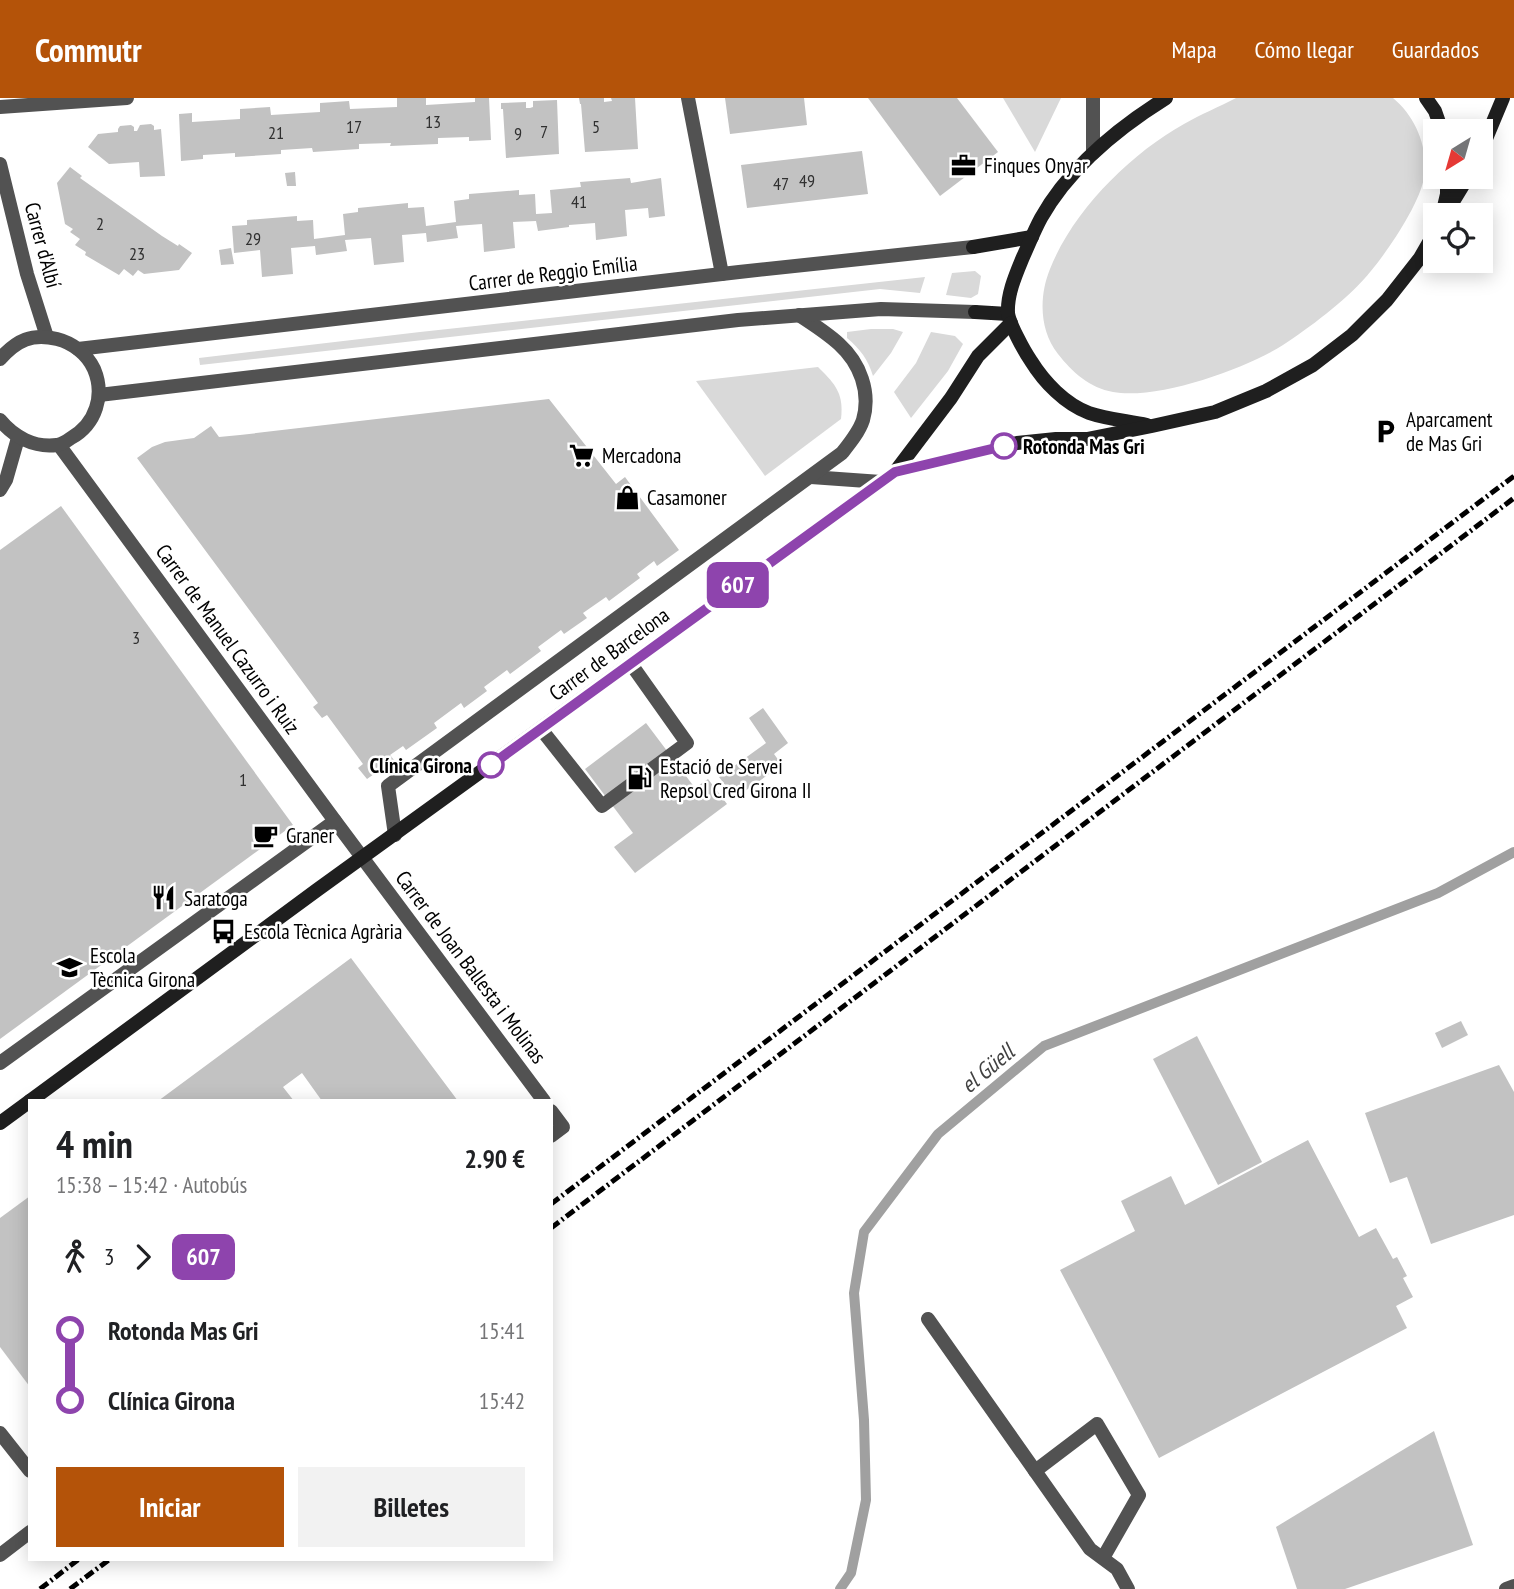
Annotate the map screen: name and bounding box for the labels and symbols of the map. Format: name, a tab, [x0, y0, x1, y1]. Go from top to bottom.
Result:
house number: 13	[425, 110, 441, 133]
house number: 17	[346, 115, 362, 138]
house number: 5	[592, 115, 600, 138]
north arrow	[1423, 119, 1493, 189]
house number: 7	[540, 120, 548, 143]
house number: 21	[268, 121, 284, 144]
house number: 9	[514, 122, 522, 145]
office icon: Finques Onyar	[950, 151, 978, 179]
place label: Finques Onyar	[984, 152, 1088, 179]
house number: 49	[799, 169, 815, 192]
house number: 47	[773, 172, 789, 195]
house number: 41	[571, 190, 587, 213]
street label: Carrer d'Albí	[19, 199, 67, 291]
house number: 2	[96, 212, 104, 235]
house number: 29	[245, 227, 261, 250]
house number: 23	[129, 242, 145, 265]
street label: Carrer de Reggio Emília	[467, 249, 639, 297]
place label: Aparcament de Mas Gri	[1406, 406, 1493, 457]
parking icon: Aparcament de Mas Gri	[1372, 417, 1400, 445]
marker: Rotonda Mas Gri	[991, 433, 1017, 459]
place label: Rotonda Mas Gri	[1023, 433, 1145, 460]
supermarket icon: Mercadona	[568, 441, 596, 469]
place label: Mercadona	[602, 442, 681, 469]
shop icon: Casamoner	[613, 483, 641, 511]
place label: Casamoner	[647, 484, 727, 511]
street label: Carrer de Manuel Cazurro i Ruiz	[150, 539, 306, 739]
line badge: 607	[698, 562, 778, 608]
street label: Carrer de Barcelona	[544, 601, 674, 707]
house number: 3	[132, 626, 140, 649]
place label: Clínica Girona	[369, 752, 472, 779]
marker: Clínica Girona	[478, 752, 504, 778]
place label: Estació de Servei Repsol Cred Girona II	[660, 753, 811, 804]
fuel station icon: Estació de Servei Repsol Cred Girona II	[626, 764, 654, 792]
house number: 1	[239, 768, 247, 791]
cafe icon: Graner	[252, 821, 280, 849]
place label: Graner	[286, 822, 334, 849]
street label: Carrer de Joan Ballesta i Molinas	[390, 865, 552, 1069]
restaurant icon: Saratoga	[150, 884, 178, 912]
place label: Saratoga	[184, 885, 248, 912]
bus stop icon: Escola Tècnica Agrària	[210, 917, 238, 945]
place label: Escola Tècnica Agrària	[244, 918, 402, 945]
place label: Escola Tècnica Girona	[90, 942, 195, 993]
school or university icon: Escola Tècnica Girona	[56, 953, 84, 981]
water label: el Güell	[954, 1036, 1022, 1099]

